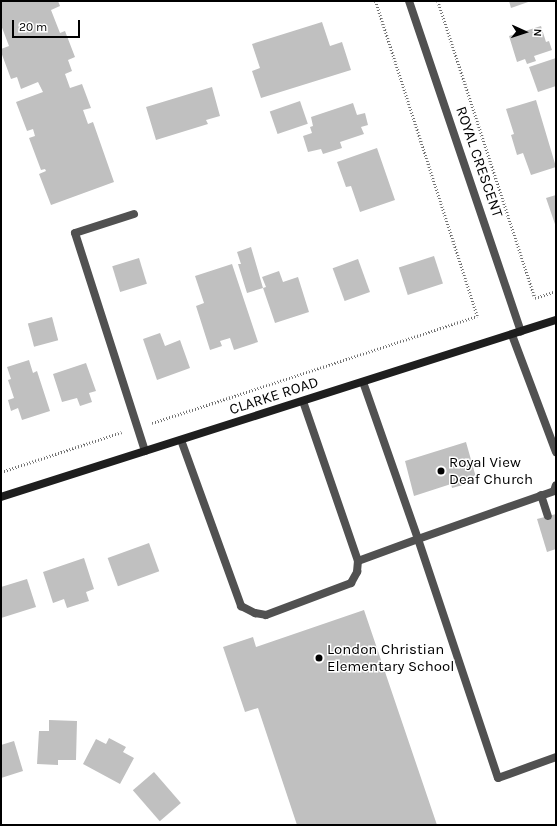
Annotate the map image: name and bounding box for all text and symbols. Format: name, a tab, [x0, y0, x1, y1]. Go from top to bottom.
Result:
scale bar	[14, 12, 82, 38]
north arrow	[505, 12, 545, 52]
text: 20 m	[19, 20, 47, 34]
text: N	[531, 28, 544, 37]
street label: ROYAL CRESCENT	[452, 104, 506, 220]
street label: CLARKE ROAD	[227, 373, 321, 419]
place label: Royal View Deaf Church	[449, 453, 533, 488]
marker: Royal View Deaf Church	[436, 466, 446, 476]
place label: London Christian Elementary School	[327, 640, 454, 675]
marker: London Christian Elementary School	[314, 653, 324, 663]

